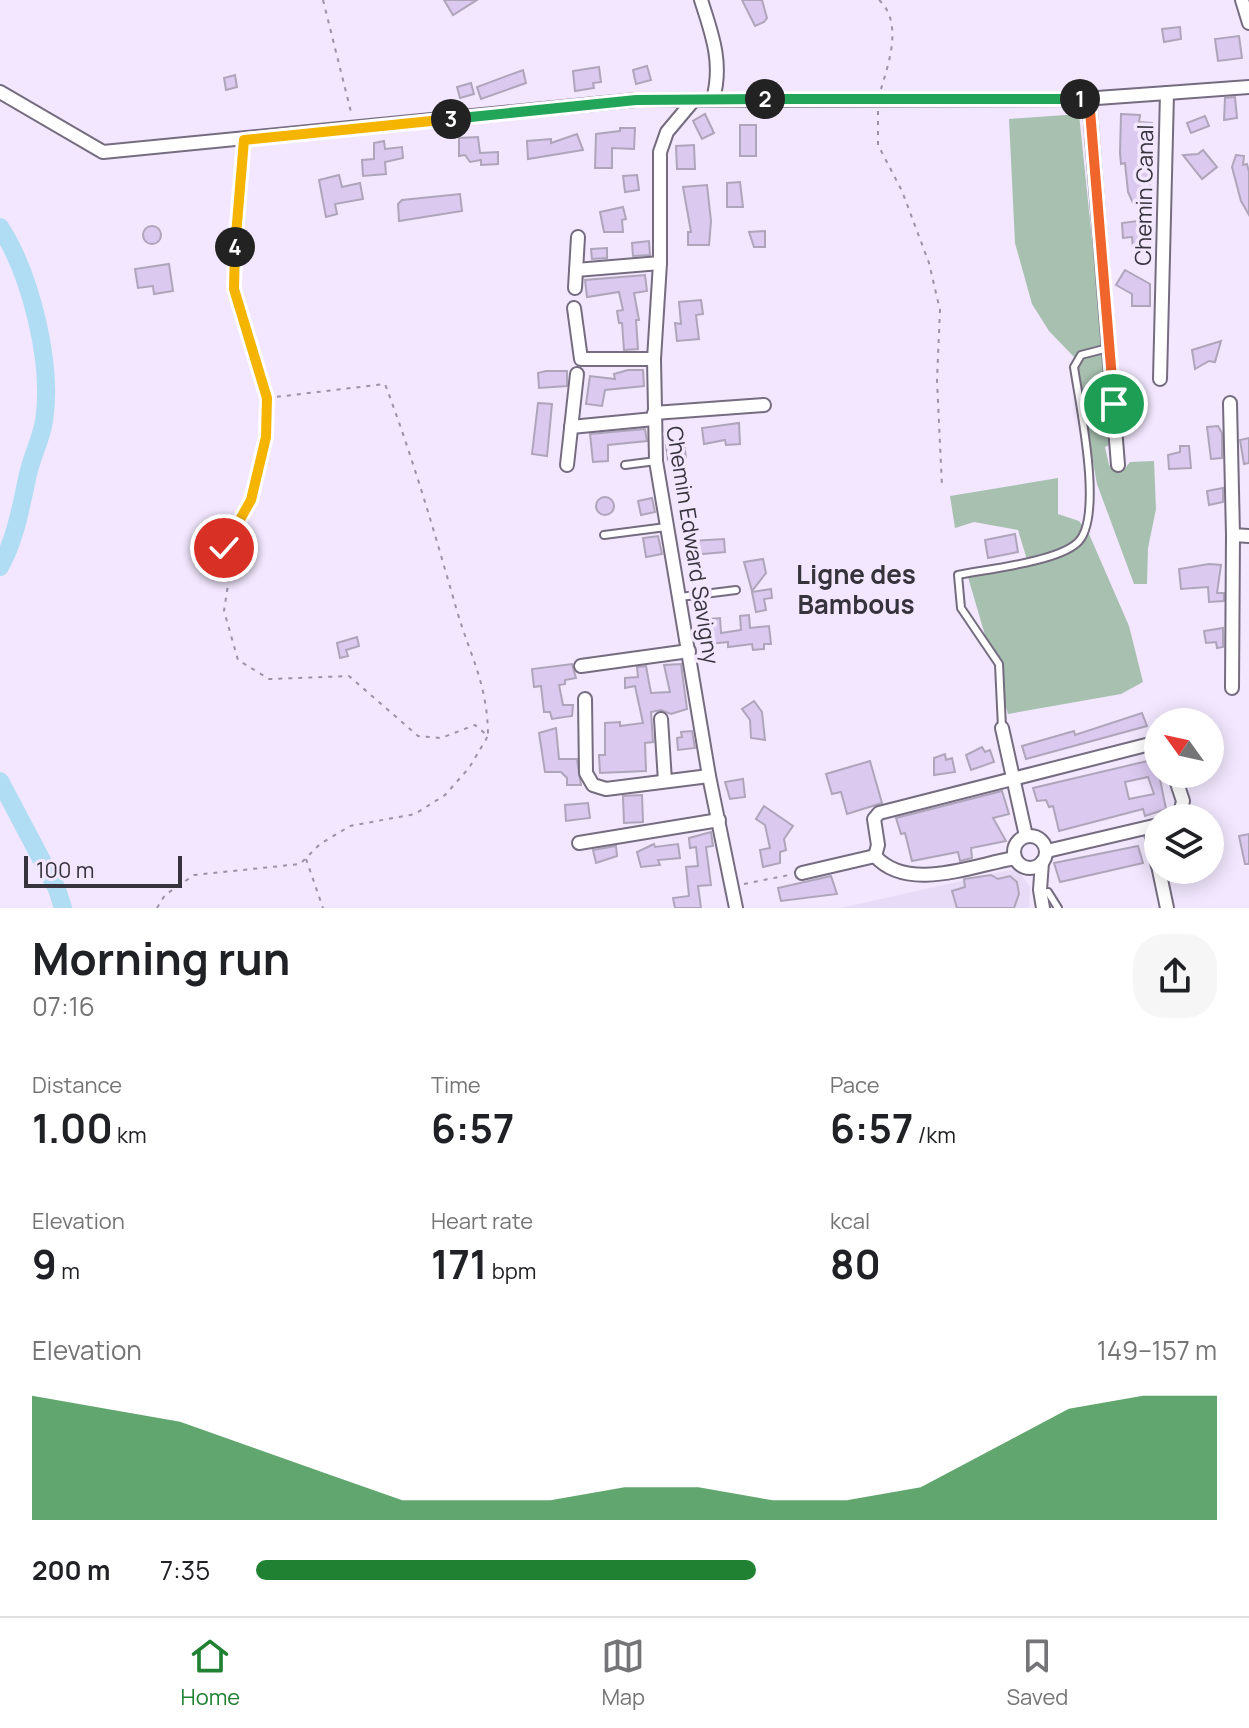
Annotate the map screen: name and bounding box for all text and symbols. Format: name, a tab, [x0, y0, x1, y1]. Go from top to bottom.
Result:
pin: 2	[745, 79, 785, 119]
pin: 1	[1060, 79, 1100, 119]
text: 2	[758, 84, 772, 114]
text: 1	[1075, 84, 1085, 114]
pin: 3	[431, 99, 471, 139]
text: 3	[445, 104, 457, 134]
street label: Chemin Canal	[1128, 124, 1160, 266]
pin: 4	[215, 227, 255, 267]
text: 4	[228, 232, 242, 262]
pin	[1080, 370, 1148, 438]
icon: arrive	[1092, 382, 1136, 426]
street label: Chemin Edward Savigny	[659, 424, 727, 667]
pin	[190, 514, 258, 582]
icon: check	[202, 526, 246, 570]
district label: Ligne des Bambous	[796, 556, 916, 622]
north arrow	[1144, 708, 1224, 788]
map controls	[1144, 708, 1224, 884]
button: layers	[1144, 804, 1224, 884]
scale bar	[24, 852, 182, 888]
text: 100 m	[36, 855, 94, 885]
text: Morning run	[32, 928, 290, 988]
button: share	[1133, 934, 1217, 1018]
text: 07:16	[32, 988, 95, 1024]
text: Distance	[32, 1070, 122, 1100]
text: Time	[431, 1070, 481, 1100]
text: Pace	[830, 1070, 880, 1100]
text: 1.00	[32, 1100, 113, 1155]
text: 6:57	[431, 1100, 514, 1155]
text: 6:57	[830, 1100, 913, 1155]
text: km	[113, 1120, 147, 1150]
text: /km	[913, 1120, 956, 1150]
text: Elevation	[32, 1206, 125, 1236]
text: Heart rate	[431, 1206, 533, 1236]
text: kcal	[830, 1206, 870, 1236]
text: 9	[32, 1236, 57, 1291]
text: 171	[431, 1236, 487, 1291]
text: 80	[830, 1236, 881, 1291]
text: m	[57, 1256, 80, 1286]
text: bpm	[487, 1256, 537, 1286]
text: Elevation	[32, 1332, 142, 1368]
text: 149–157 m	[1097, 1332, 1217, 1368]
text: 200 m	[32, 1552, 110, 1588]
text: 7:35	[160, 1552, 210, 1588]
tab: Home	[181, 1634, 240, 1712]
tab: Map	[601, 1634, 645, 1712]
tab: Saved	[1006, 1634, 1068, 1712]

